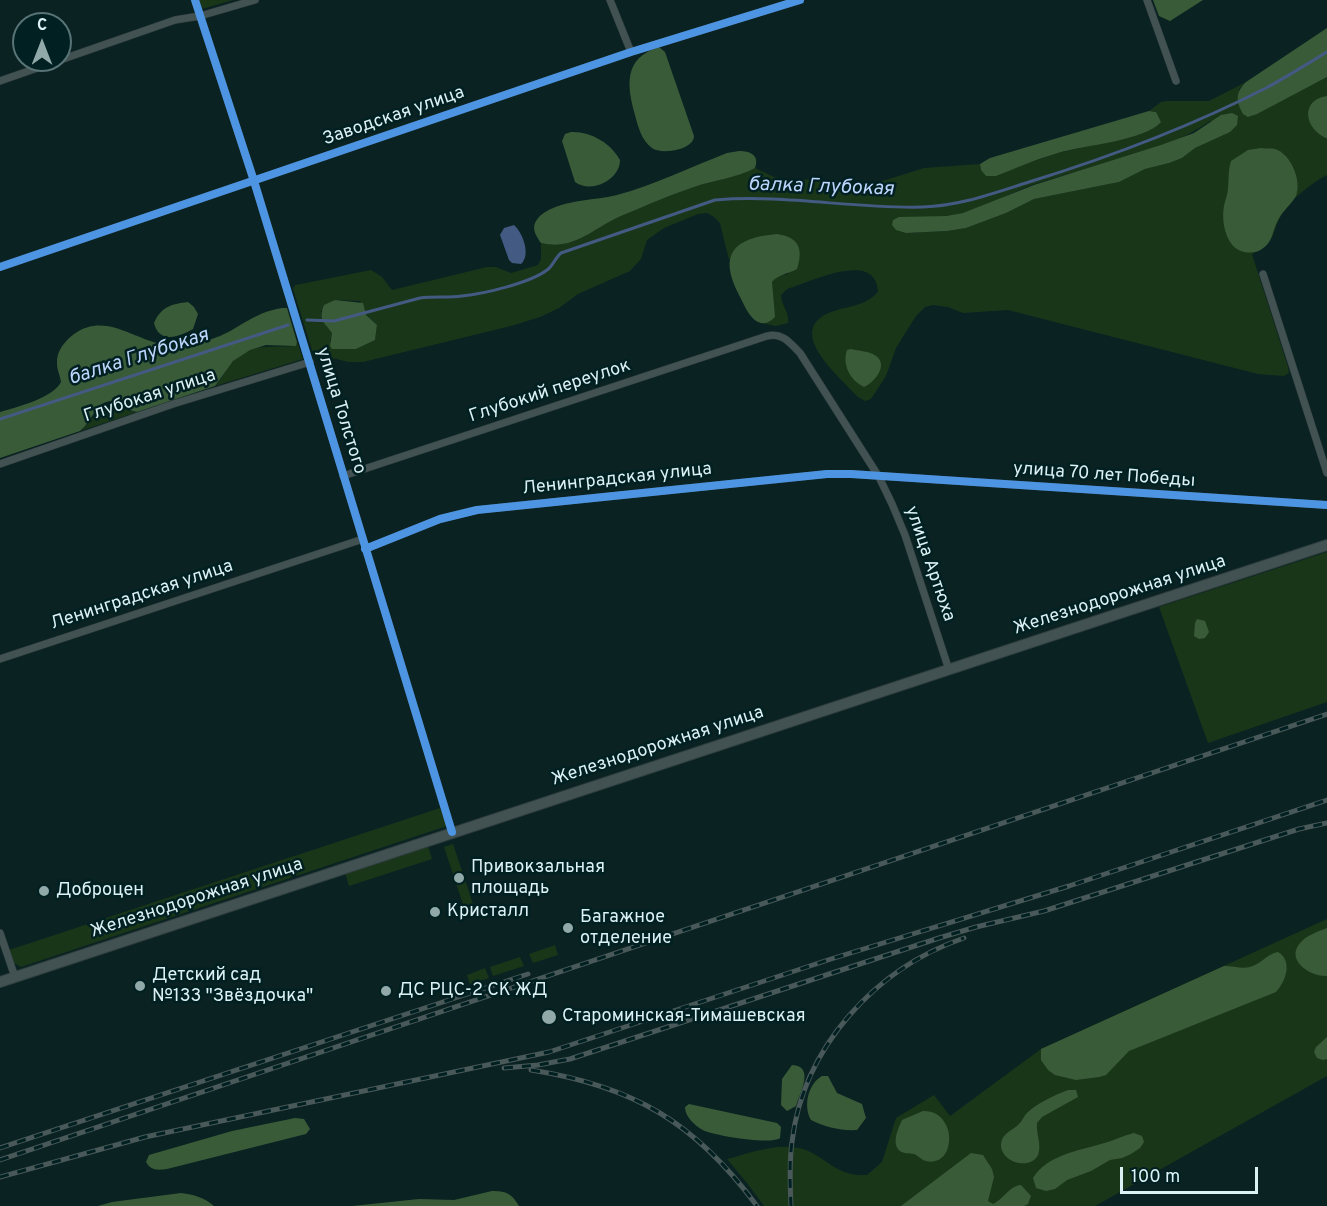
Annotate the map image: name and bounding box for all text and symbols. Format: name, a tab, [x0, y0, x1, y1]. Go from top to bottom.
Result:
north arrow	[12, 12, 72, 72]
text: С	[37, 16, 47, 36]
street label: Заводская улица	[320, 83, 468, 151]
water label: балка Глубокая	[748, 173, 894, 203]
water label: балка Глубокая	[66, 324, 212, 392]
street label: улица Толстого	[310, 345, 370, 477]
street label: Глубокий переулок	[467, 356, 633, 428]
street label: Глубокая улица	[81, 366, 219, 428]
street label: Ленинградская улица	[521, 459, 713, 501]
street label: улица 70 лет Победы	[1012, 459, 1196, 493]
street label: улица Артюха	[899, 504, 959, 624]
street label: Железнодорожная улица	[1011, 551, 1229, 641]
street label: Ленинградская улица	[48, 556, 236, 636]
street label: Железнодорожная улица	[549, 702, 767, 792]
street label: Железнодорожная улица	[88, 854, 306, 944]
place label: Привокзальная площадь	[471, 857, 605, 900]
marker: Привокзальная площадь	[452, 871, 466, 885]
place label: Доброцен	[56, 880, 144, 902]
marker: Доброцен	[37, 884, 51, 898]
place label: Кристалл	[447, 901, 529, 923]
marker: Кристалл	[428, 905, 442, 919]
place label: Багажное отделение	[580, 907, 672, 950]
marker: Багажное отделение	[561, 921, 575, 935]
place label: Детский сад №133 "Звёздочка"	[152, 965, 313, 1008]
marker: Детский сад №133 "Звёздочка"	[133, 979, 147, 993]
place label: ДС РЦС-2 СК ЖД	[398, 980, 548, 1002]
marker: ДС РЦС-2 СК ЖД	[379, 984, 393, 998]
place label: Староминская-Тимашевская	[562, 1006, 806, 1028]
marker: Староминская-Тимашевская	[540, 1008, 558, 1026]
scale bar	[1123, 1155, 1261, 1193]
text: 100 m	[1131, 1166, 1180, 1189]

